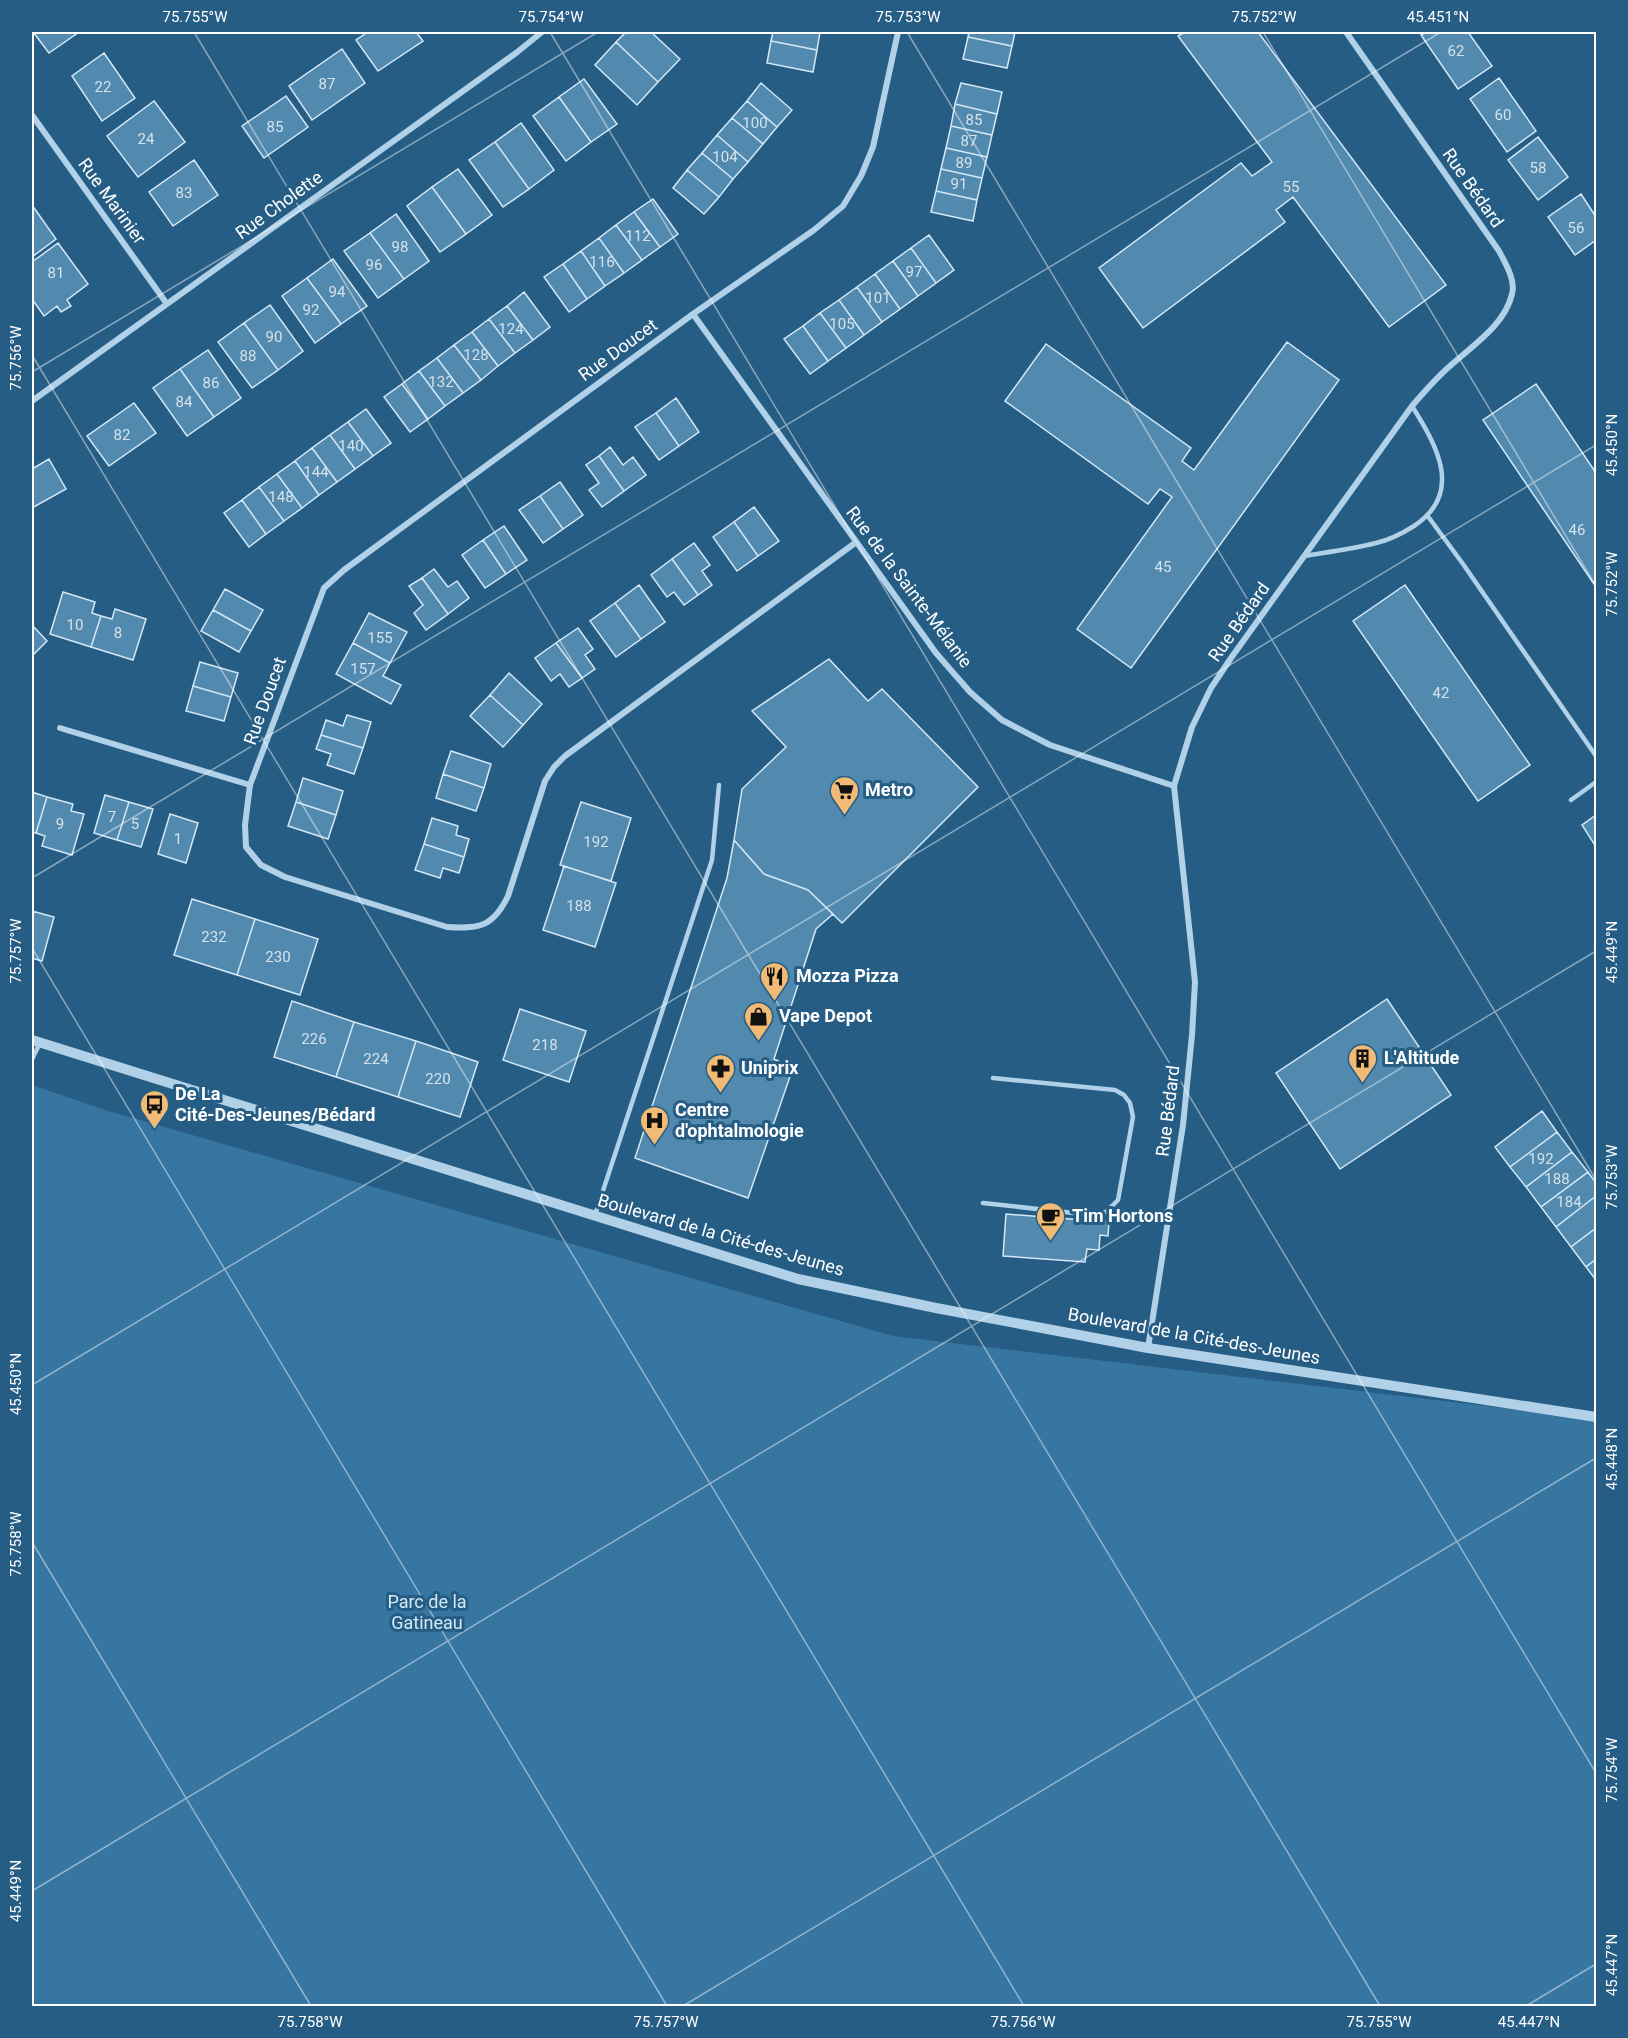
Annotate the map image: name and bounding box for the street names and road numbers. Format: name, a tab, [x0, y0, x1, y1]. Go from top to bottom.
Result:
street label: Rue Bédard	[1438, 144, 1508, 231]
street label: Rue Marinier	[74, 154, 151, 248]
street label: Rue Cholette	[231, 166, 326, 243]
street label: Rue Doucet	[574, 314, 661, 385]
street label: Rue de la Sainte-Mélanie	[842, 502, 977, 671]
street label: Rue Bédard	[1204, 578, 1274, 665]
street label: Rue Doucet	[239, 654, 290, 748]
street label: Rue Bédard	[1151, 1064, 1184, 1158]
street label: Boulevard de la Cité-des-Jeunes	[595, 1189, 847, 1280]
street label: Boulevard de la Cité-des-Jeunes	[1066, 1303, 1322, 1368]

